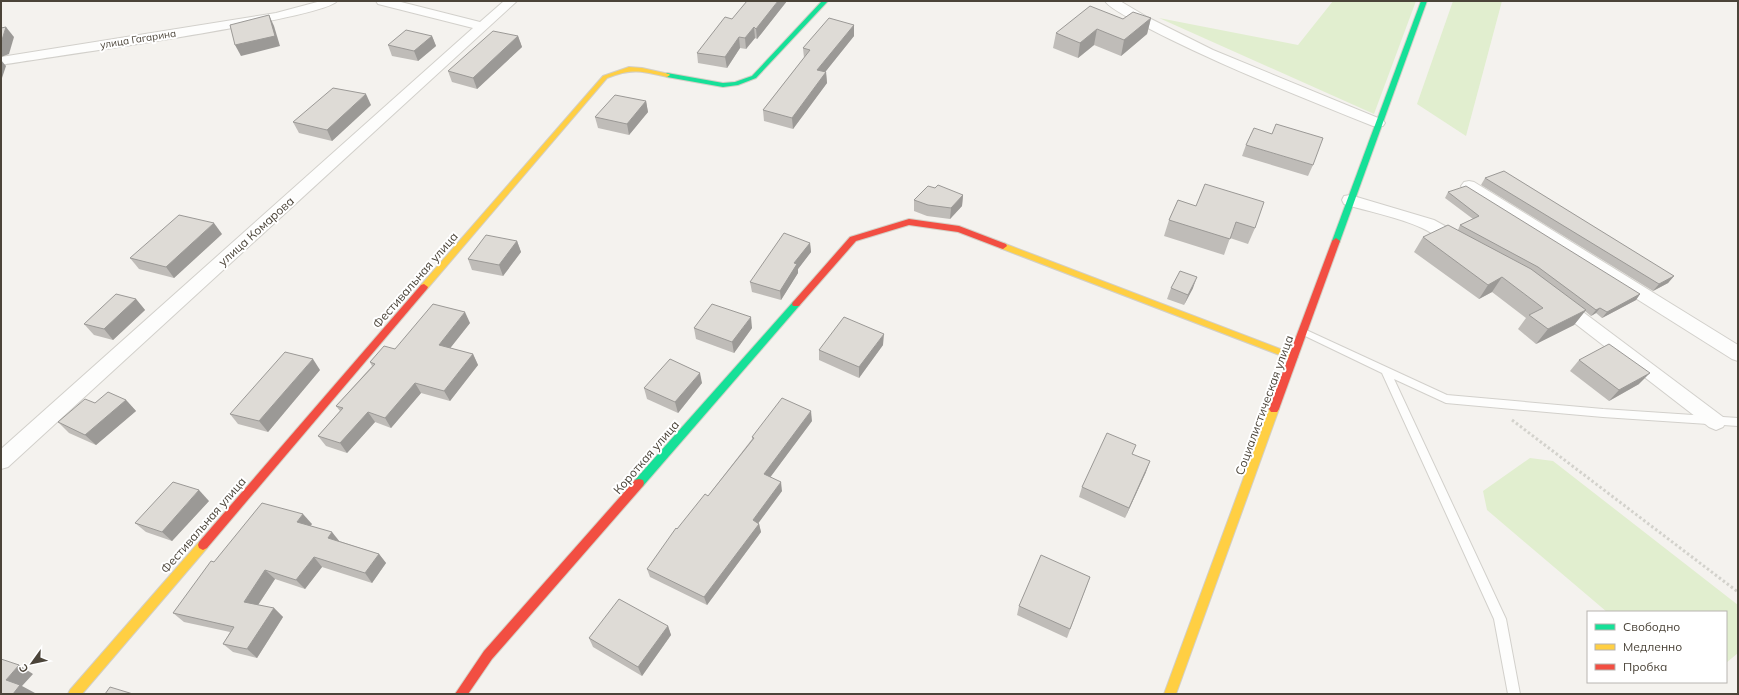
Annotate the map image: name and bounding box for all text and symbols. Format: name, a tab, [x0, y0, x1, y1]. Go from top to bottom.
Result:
street label: улица Гагарина	[99, 27, 177, 51]
street label: улица Комарова	[215, 193, 297, 269]
street label: Фестивальная улица	[369, 229, 461, 331]
street label: Социалистическая улица	[1232, 333, 1296, 477]
street label: Короткая улица	[610, 417, 682, 497]
street label: Фестивальная улица	[157, 474, 249, 576]
legend	[1587, 611, 1727, 683]
text: Свободно	[1623, 619, 1680, 634]
text: Медленно	[1623, 639, 1682, 654]
north arrow	[12, 643, 52, 683]
text: Пробка	[1623, 659, 1667, 674]
text: С	[15, 661, 32, 675]

